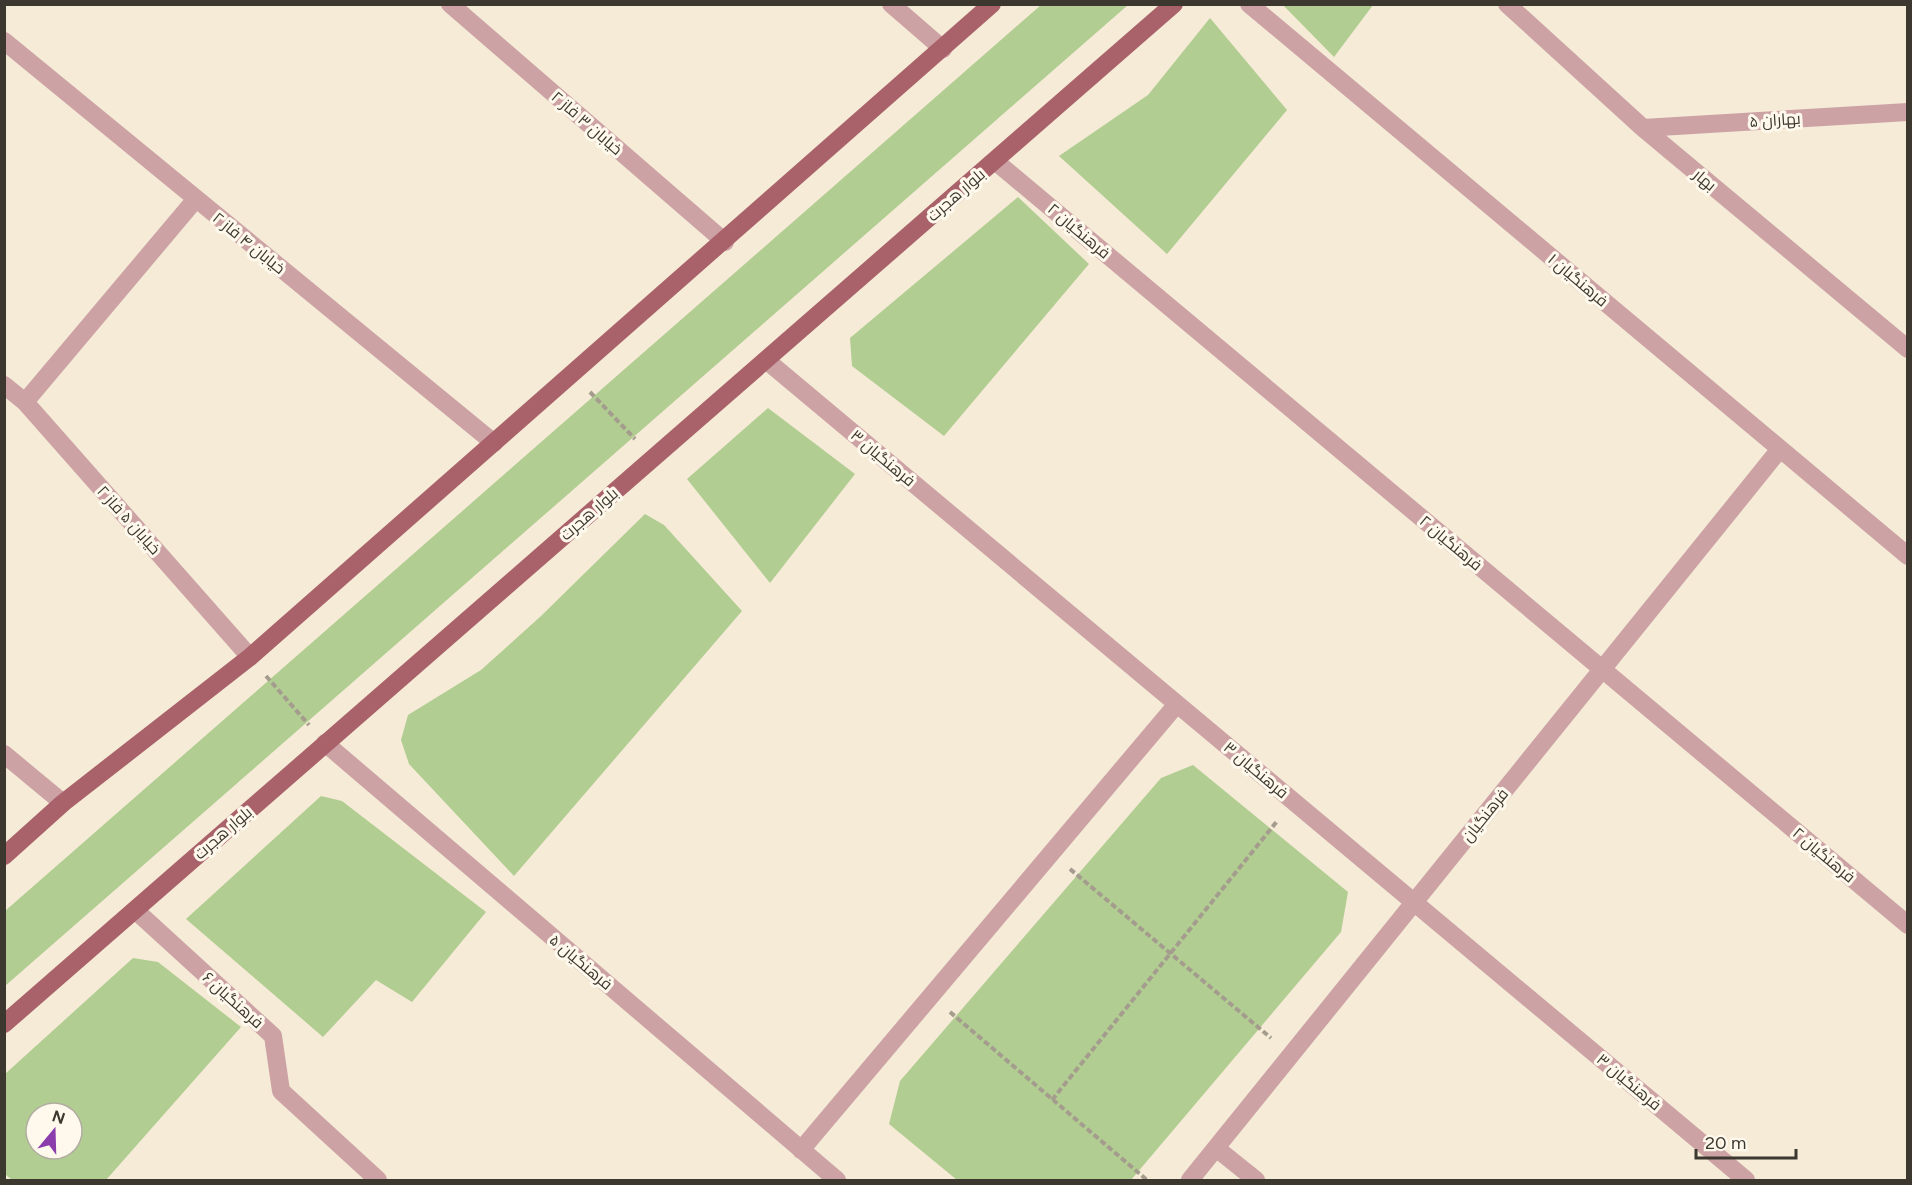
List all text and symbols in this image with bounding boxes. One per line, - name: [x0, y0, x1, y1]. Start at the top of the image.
- street label: خیابان ۳ فاز ۲: [547, 87, 626, 160]
- street label: بهاران ۵: [1749, 109, 1801, 132]
- street label: بهار: [1688, 164, 1720, 196]
- street label: بلوار هجرت: [923, 165, 989, 225]
- street label: فرهنگیان ۲: [1043, 199, 1114, 263]
- street label: خیابان ۴ فاز ۲: [208, 208, 289, 279]
- street label: فرهنگیان ۱: [1544, 249, 1612, 311]
- street label: فرهنگیان ۳: [846, 426, 919, 491]
- street label: خیابان ۵ فاز ۲: [93, 482, 165, 559]
- street label: بلوار هجرت: [556, 484, 622, 544]
- street label: فرهنگیان ۲: [1415, 511, 1486, 575]
- street label: فرهنگیان ۳: [1219, 738, 1292, 803]
- street label: فرهنگیان: [1458, 784, 1513, 846]
- street label: بلوار هجرت: [190, 803, 256, 863]
- street label: فرهنگیان ۲: [1788, 823, 1859, 887]
- street label: فرهنگیان ۵: [545, 930, 616, 994]
- street label: فرهنگیان ۶: [198, 968, 267, 1033]
- street label: فرهنگیان ۳: [1592, 1050, 1665, 1115]
- north arrow: [24, 1101, 84, 1161]
- text: N: [50, 1106, 68, 1128]
- scale bar: [1696, 1122, 1796, 1160]
- text: 20 m: [1705, 1132, 1746, 1154]

